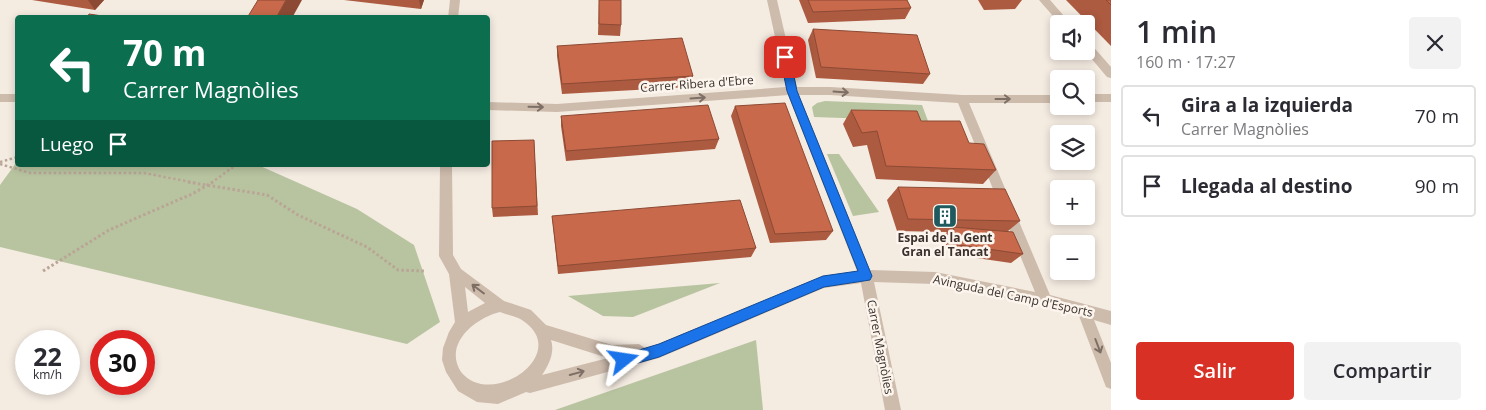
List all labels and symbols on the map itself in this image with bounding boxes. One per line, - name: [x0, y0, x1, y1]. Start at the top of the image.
- pin: [764, 36, 806, 78]
- street label: Carrer Ribera d'Ebre: [640, 71, 754, 96]
- one-way arrow: [833, 87, 849, 96]
- one-way arrow: [690, 93, 706, 102]
- one-way arrow: [995, 94, 1011, 104]
- one-way arrow: [528, 102, 544, 112]
- building icon: Espai de la Gent Gran el Tancat: [932, 203, 958, 229]
- place label: Espai de la Gent Gran el Tancat: [897, 229, 993, 260]
- street label: Avinguda del Camp d'Esports: [932, 270, 1095, 321]
- one-way arrow: [471, 284, 485, 294]
- street label: Carrer Magnòlies: [863, 298, 898, 396]
- speed limit sign: 30: [90, 330, 155, 395]
- position arrow: [597, 333, 649, 385]
- one-way arrow: [1093, 338, 1103, 353]
- one-way arrow: [569, 368, 585, 377]

